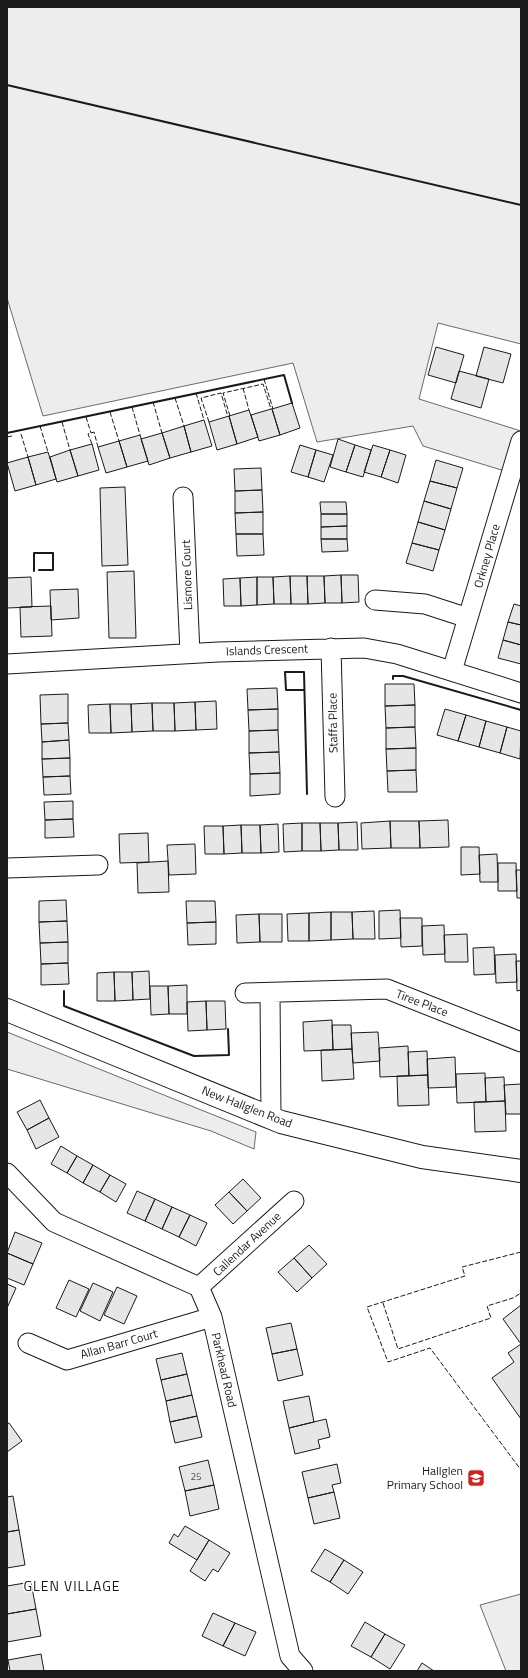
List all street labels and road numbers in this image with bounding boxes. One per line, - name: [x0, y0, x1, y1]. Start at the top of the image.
- street label: Orkney Place: [468, 522, 505, 590]
- street label: Lismore Court: [176, 539, 197, 611]
- street label: Islands Crescent: [226, 639, 309, 660]
- street label: Staffa Place: [322, 693, 343, 753]
- street label: Tiree Place: [393, 984, 451, 1021]
- street label: New Hallglen Road: [199, 1081, 295, 1133]
- street label: Callendar Avenue: [208, 1207, 285, 1280]
- street label: Allan Barr Court: [78, 1323, 161, 1364]
- street label: Parkhead Road: [207, 1331, 242, 1409]

